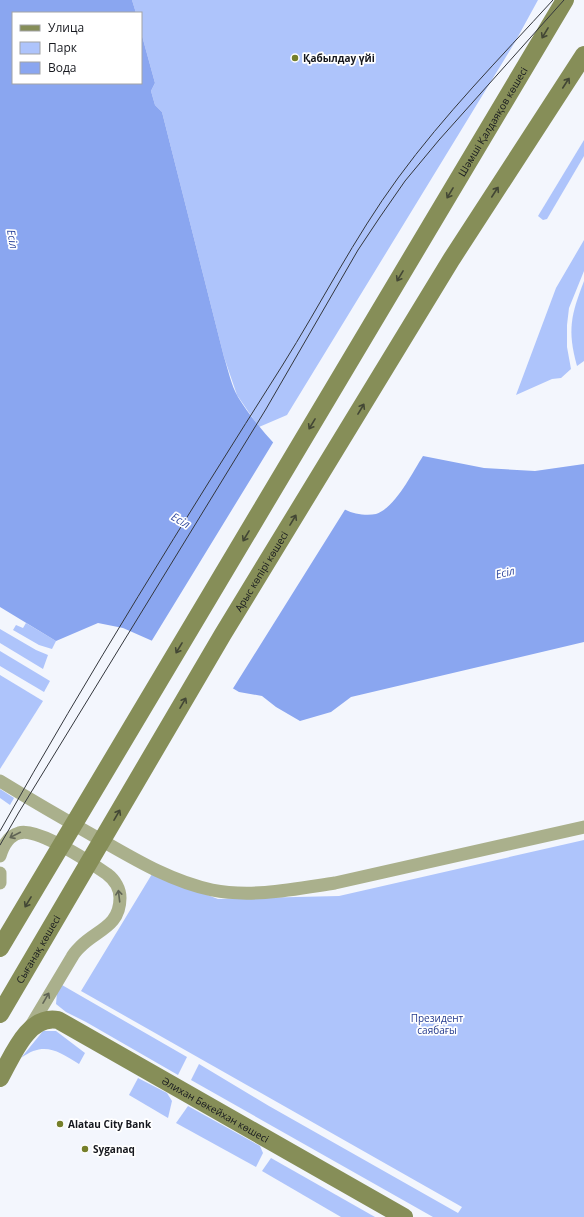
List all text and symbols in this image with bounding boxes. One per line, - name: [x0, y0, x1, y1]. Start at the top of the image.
- legend: [12, 12, 142, 84]
- text: Улица: [48, 19, 84, 36]
- one-way arrow: [541, 27, 549, 39]
- text: Парк: [48, 39, 78, 56]
- place label: Қабылдау үйі: [303, 51, 375, 65]
- marker: Қабылдау үйі: [290, 53, 300, 63]
- text: Вода: [48, 59, 77, 76]
- street label: Шәмші Қалдаяқов көшесі: [454, 64, 531, 179]
- one-way arrow: [562, 78, 570, 89]
- one-way arrow: [445, 187, 453, 199]
- one-way arrow: [491, 187, 499, 198]
- water label: Есіл: [4, 228, 22, 250]
- one-way arrow: [396, 270, 404, 281]
- one-way arrow: [357, 403, 365, 415]
- one-way arrow: [308, 418, 316, 430]
- water label: Есіл: [169, 509, 193, 531]
- one-way arrow: [289, 515, 297, 526]
- street label: Арыс көпірі көшесі: [231, 529, 291, 614]
- one-way arrow: [241, 530, 249, 542]
- water label: Есіл: [494, 563, 516, 581]
- one-way arrow: [175, 642, 183, 654]
- one-way arrow: [179, 697, 187, 709]
- one-way arrow: [113, 810, 121, 821]
- one-way arrow: [9, 832, 21, 840]
- one-way arrow: [115, 890, 123, 903]
- one-way arrow: [23, 896, 31, 908]
- street label: Сығанақ көшесі: [12, 913, 63, 986]
- one-way arrow: [43, 992, 51, 1004]
- park label: Президент саябағы: [411, 1011, 464, 1037]
- street label: Әлихан Бөкейхан көшесі: [159, 1074, 272, 1146]
- place label: Alatau City Bank: [68, 1117, 152, 1131]
- marker: Alatau City Bank: [55, 1119, 65, 1129]
- place label: Syganaq: [93, 1142, 135, 1156]
- marker: Syganaq: [80, 1144, 90, 1154]

